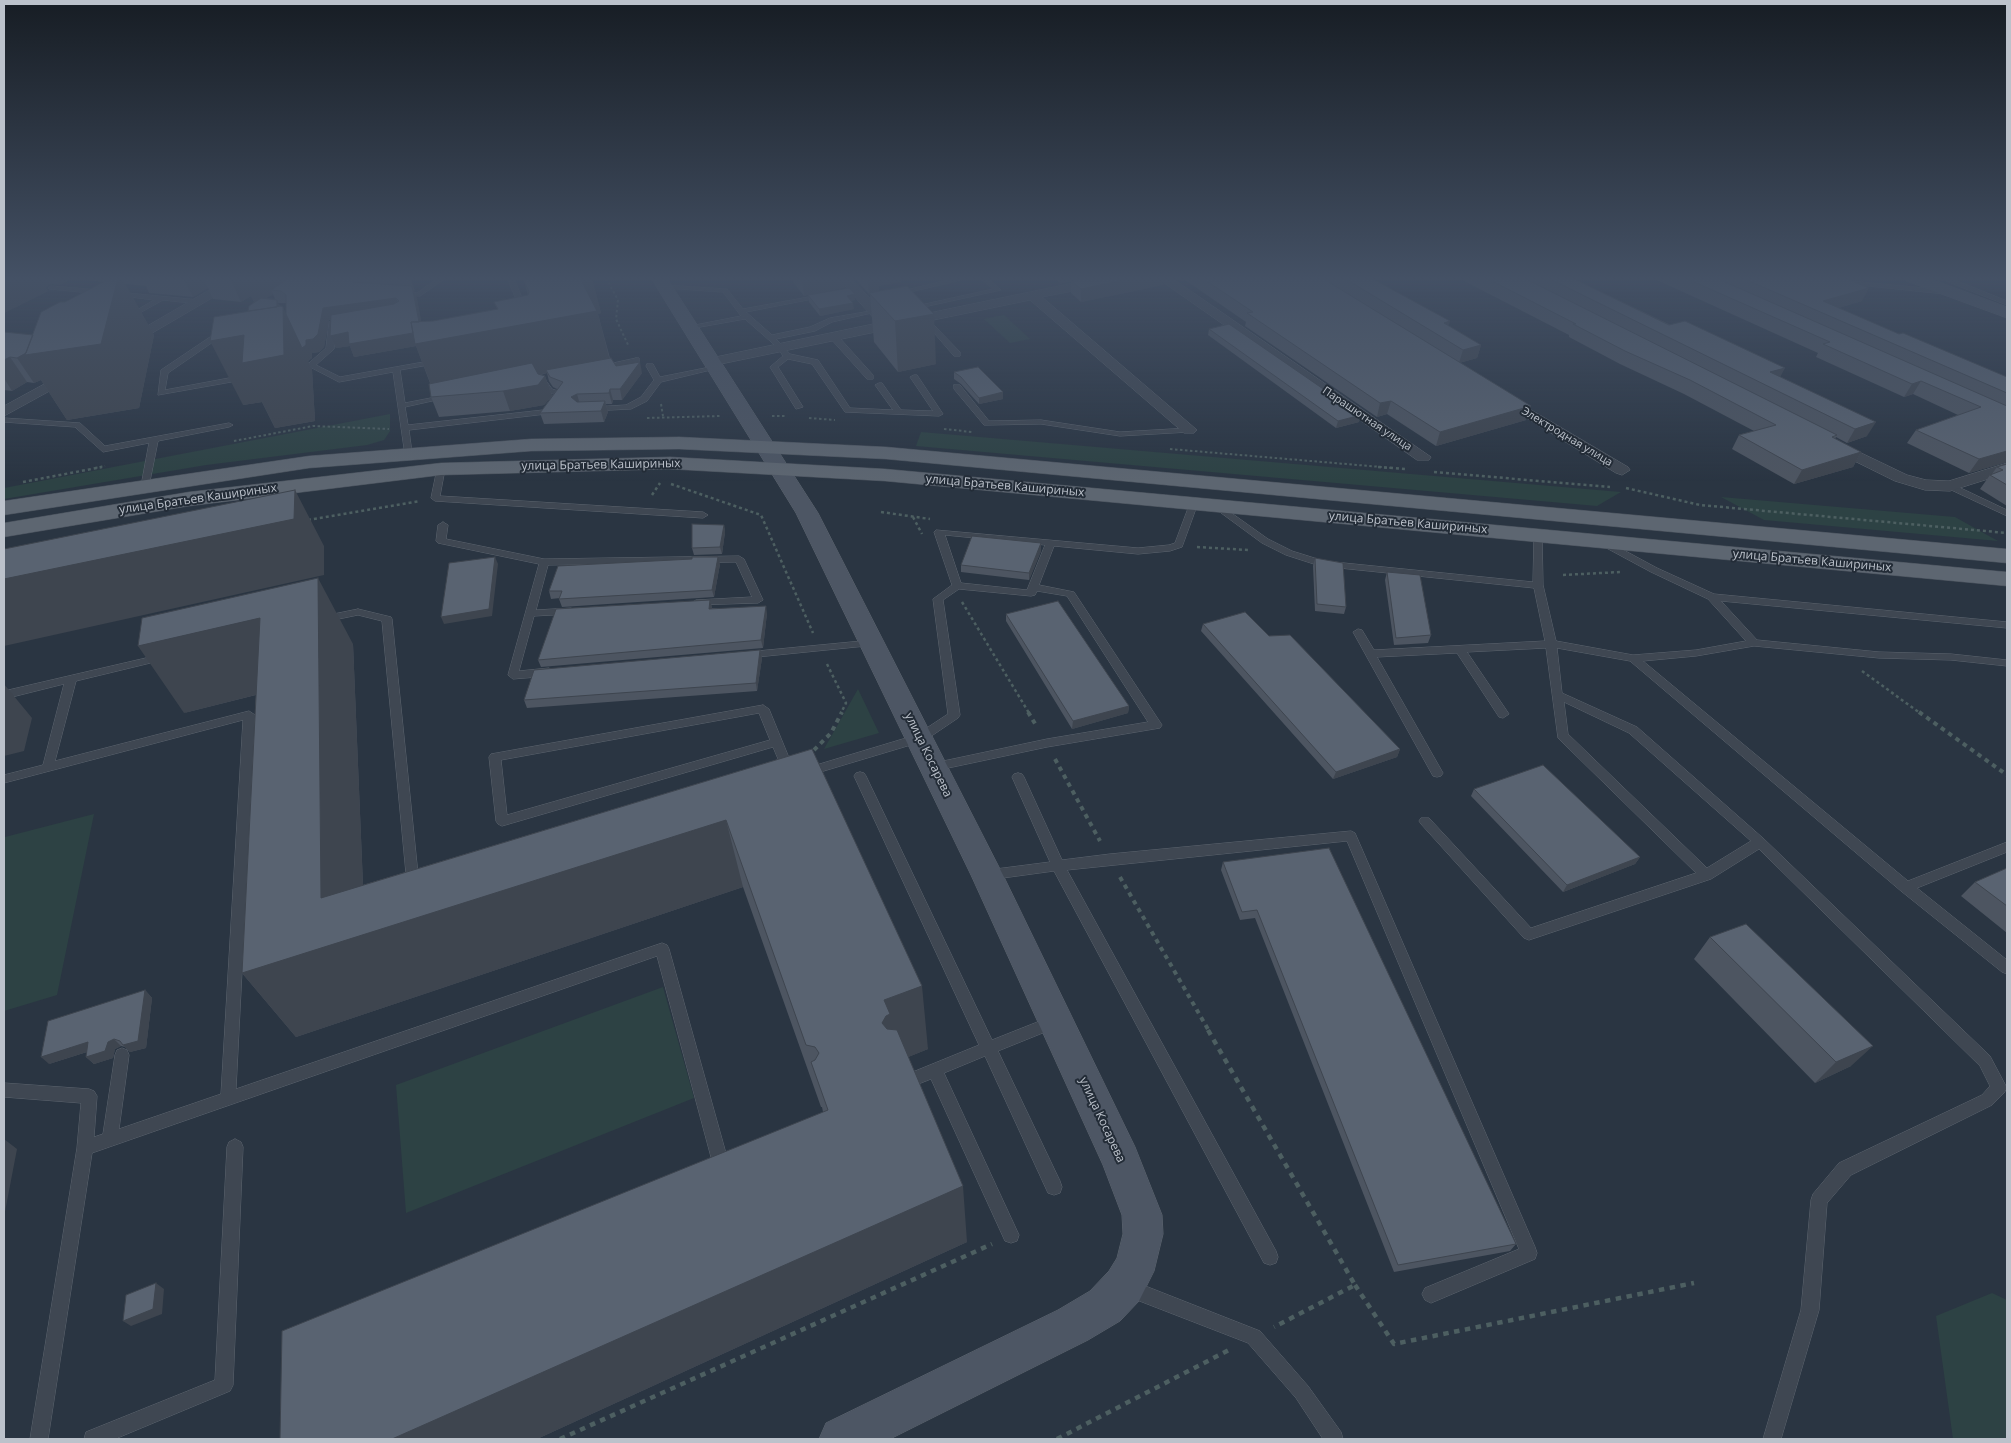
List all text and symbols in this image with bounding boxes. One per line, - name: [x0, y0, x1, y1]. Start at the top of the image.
- street label: Парашютная улица: [1320, 384, 1414, 454]
- street label: Электродная улица: [1519, 405, 1615, 469]
- street label: улица Братьев Кашириных: [521, 456, 681, 474]
- street label: улица Братьев Кашириных: [925, 472, 1085, 500]
- street label: улица Братьев Кашириных: [118, 481, 278, 517]
- street label: улица Братьев Кашириных: [1328, 509, 1488, 537]
- street label: улица Братьев Кашириных: [1732, 547, 1892, 575]
- street label: улица Косарева: [901, 710, 955, 800]
- street label: улица Косарева: [1076, 1075, 1128, 1165]

